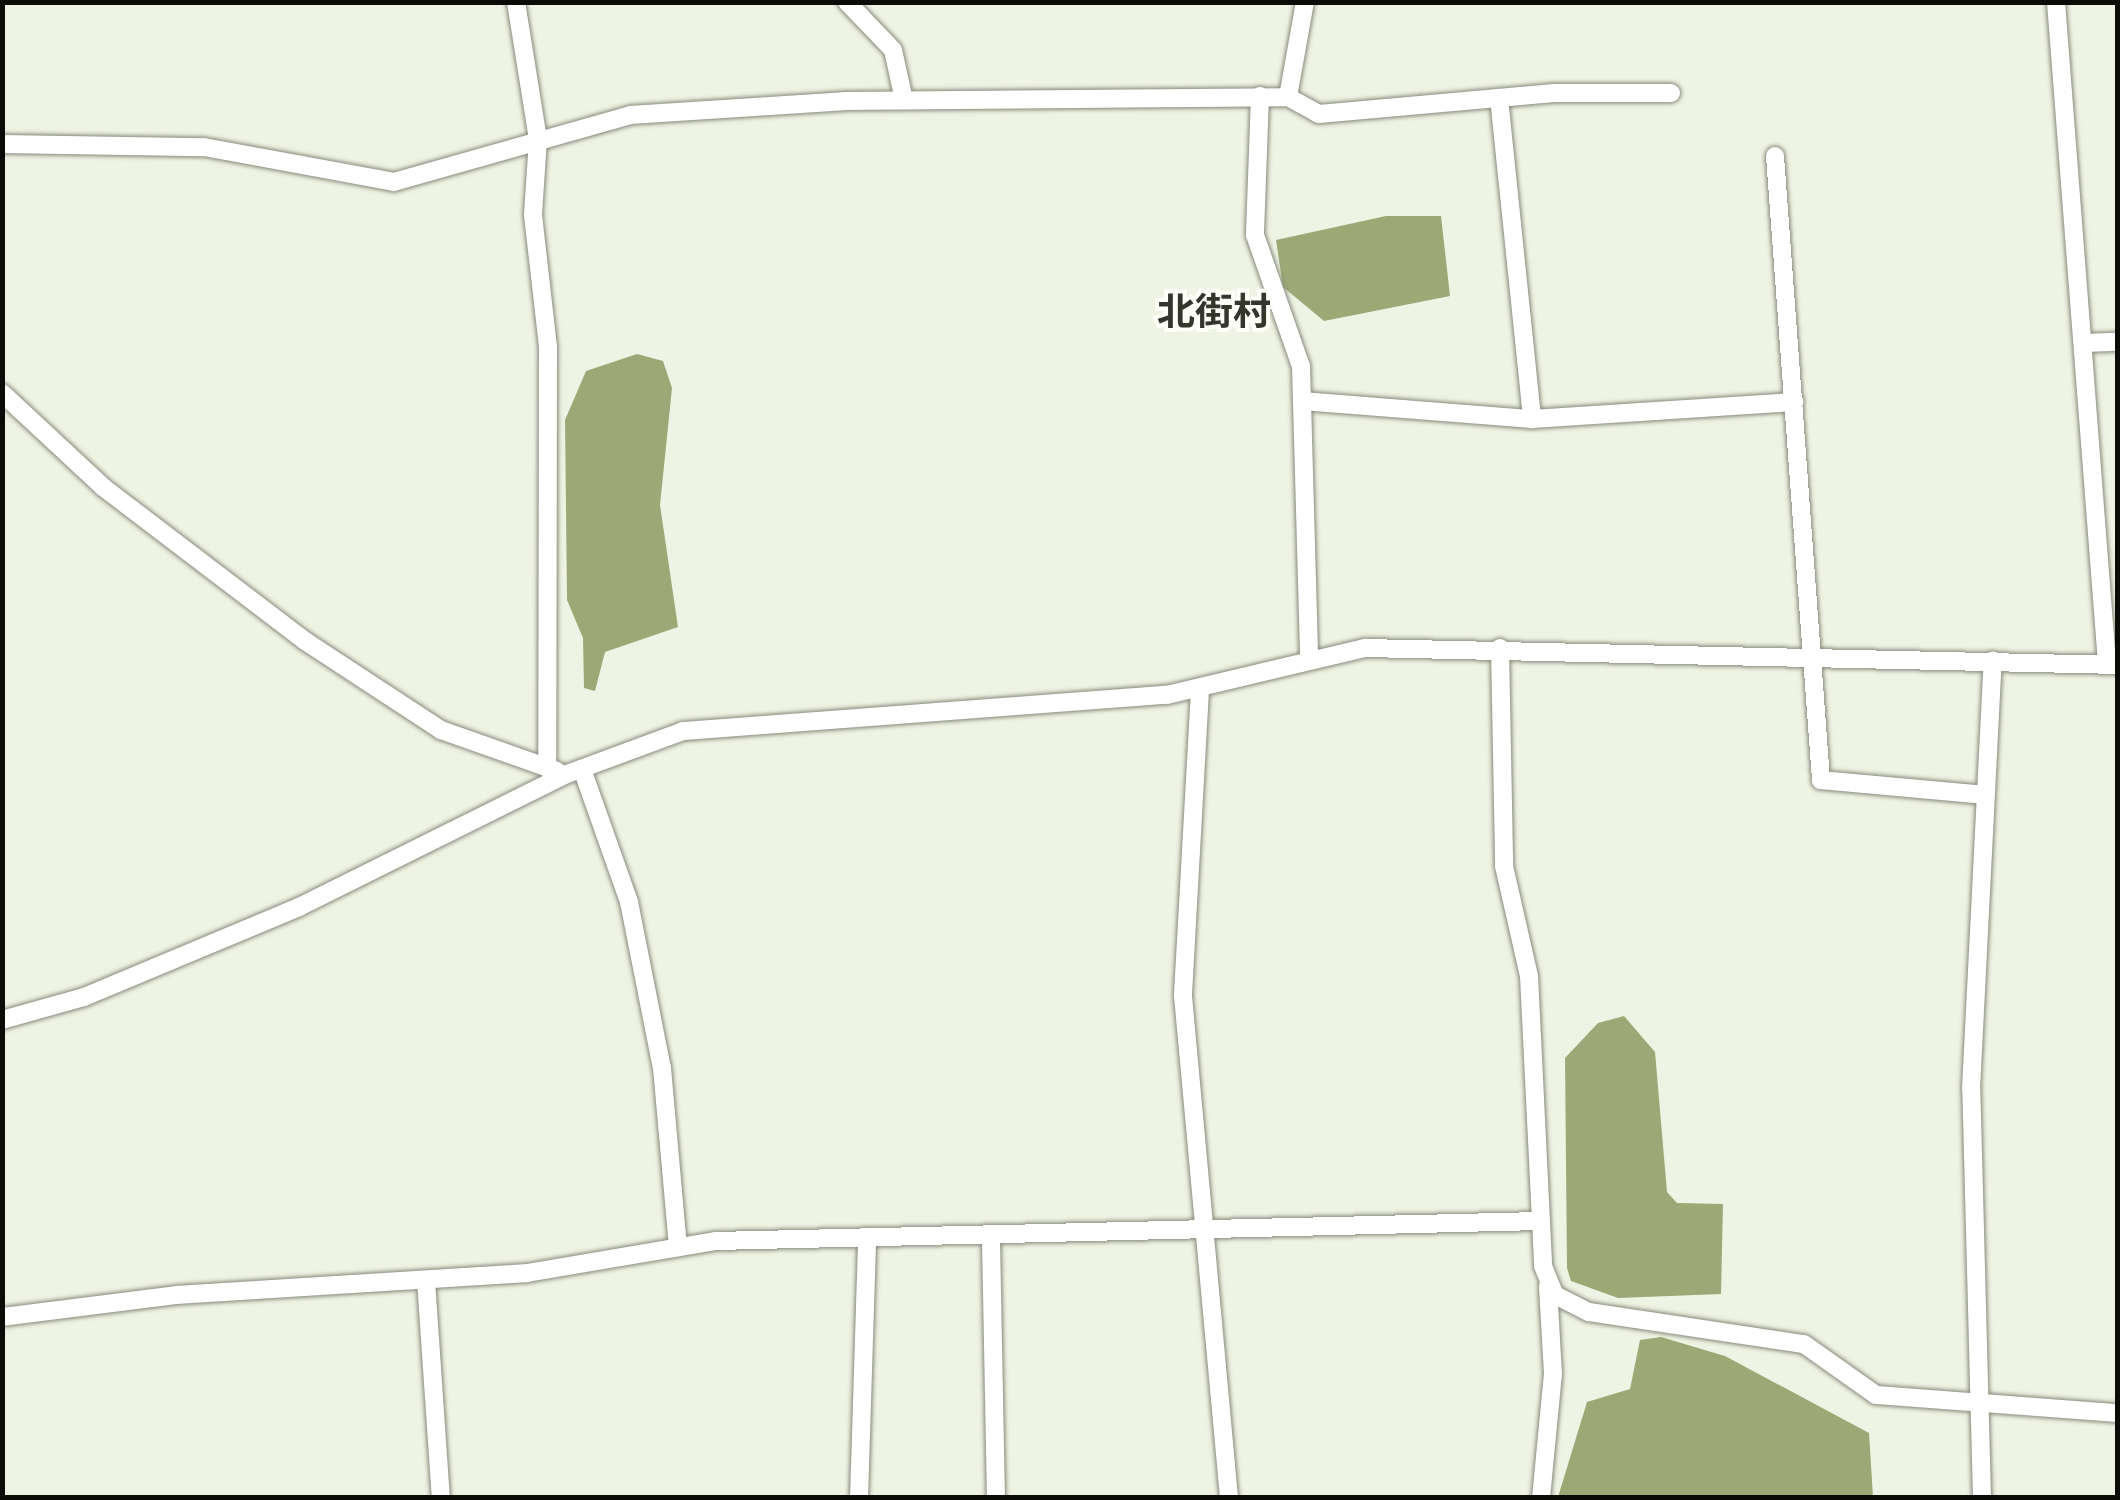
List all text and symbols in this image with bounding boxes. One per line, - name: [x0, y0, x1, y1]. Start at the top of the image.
- district label: 北街村: [1157, 288, 1271, 334]

